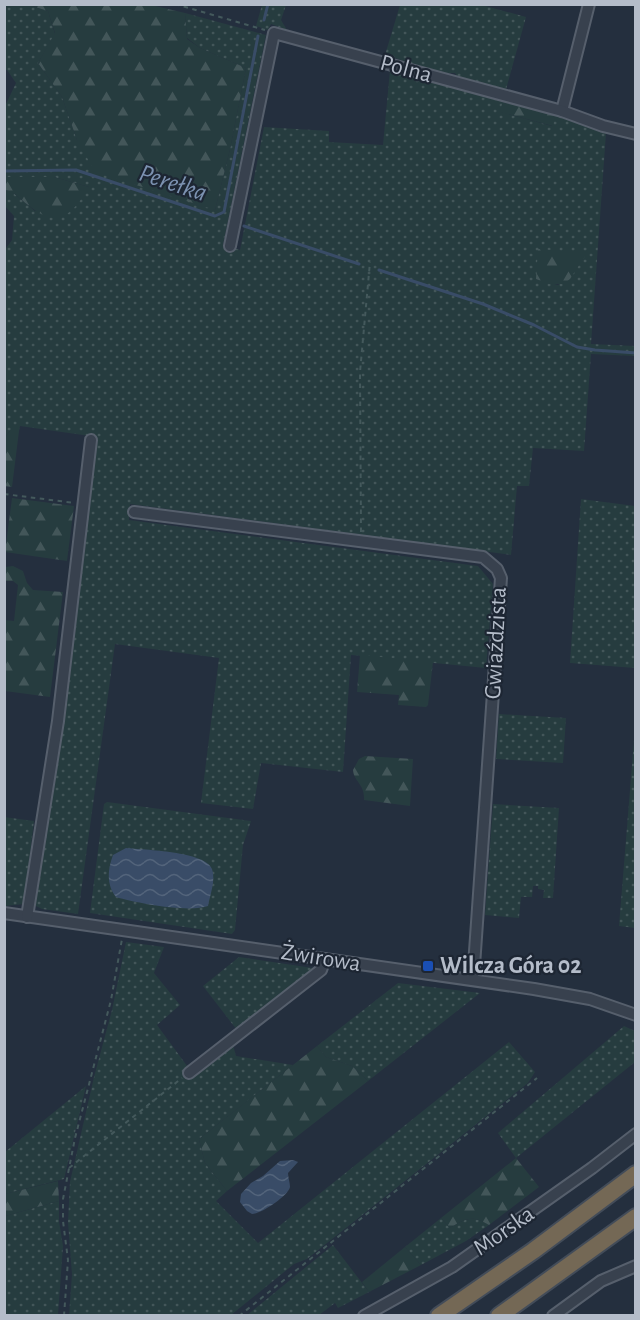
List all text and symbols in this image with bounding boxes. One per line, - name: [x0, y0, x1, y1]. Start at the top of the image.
- street label: Polna: [377, 51, 435, 87]
- water label: Perełka: [136, 160, 210, 206]
- street label: Gwiaździsta: [481, 586, 511, 700]
- street label: Żwirowa: [280, 939, 363, 976]
- place label: Wilcza Góra 02: [440, 954, 582, 978]
- marker: Wilcza Góra 02: [421, 959, 435, 973]
- street label: Morska: [469, 1202, 539, 1260]

